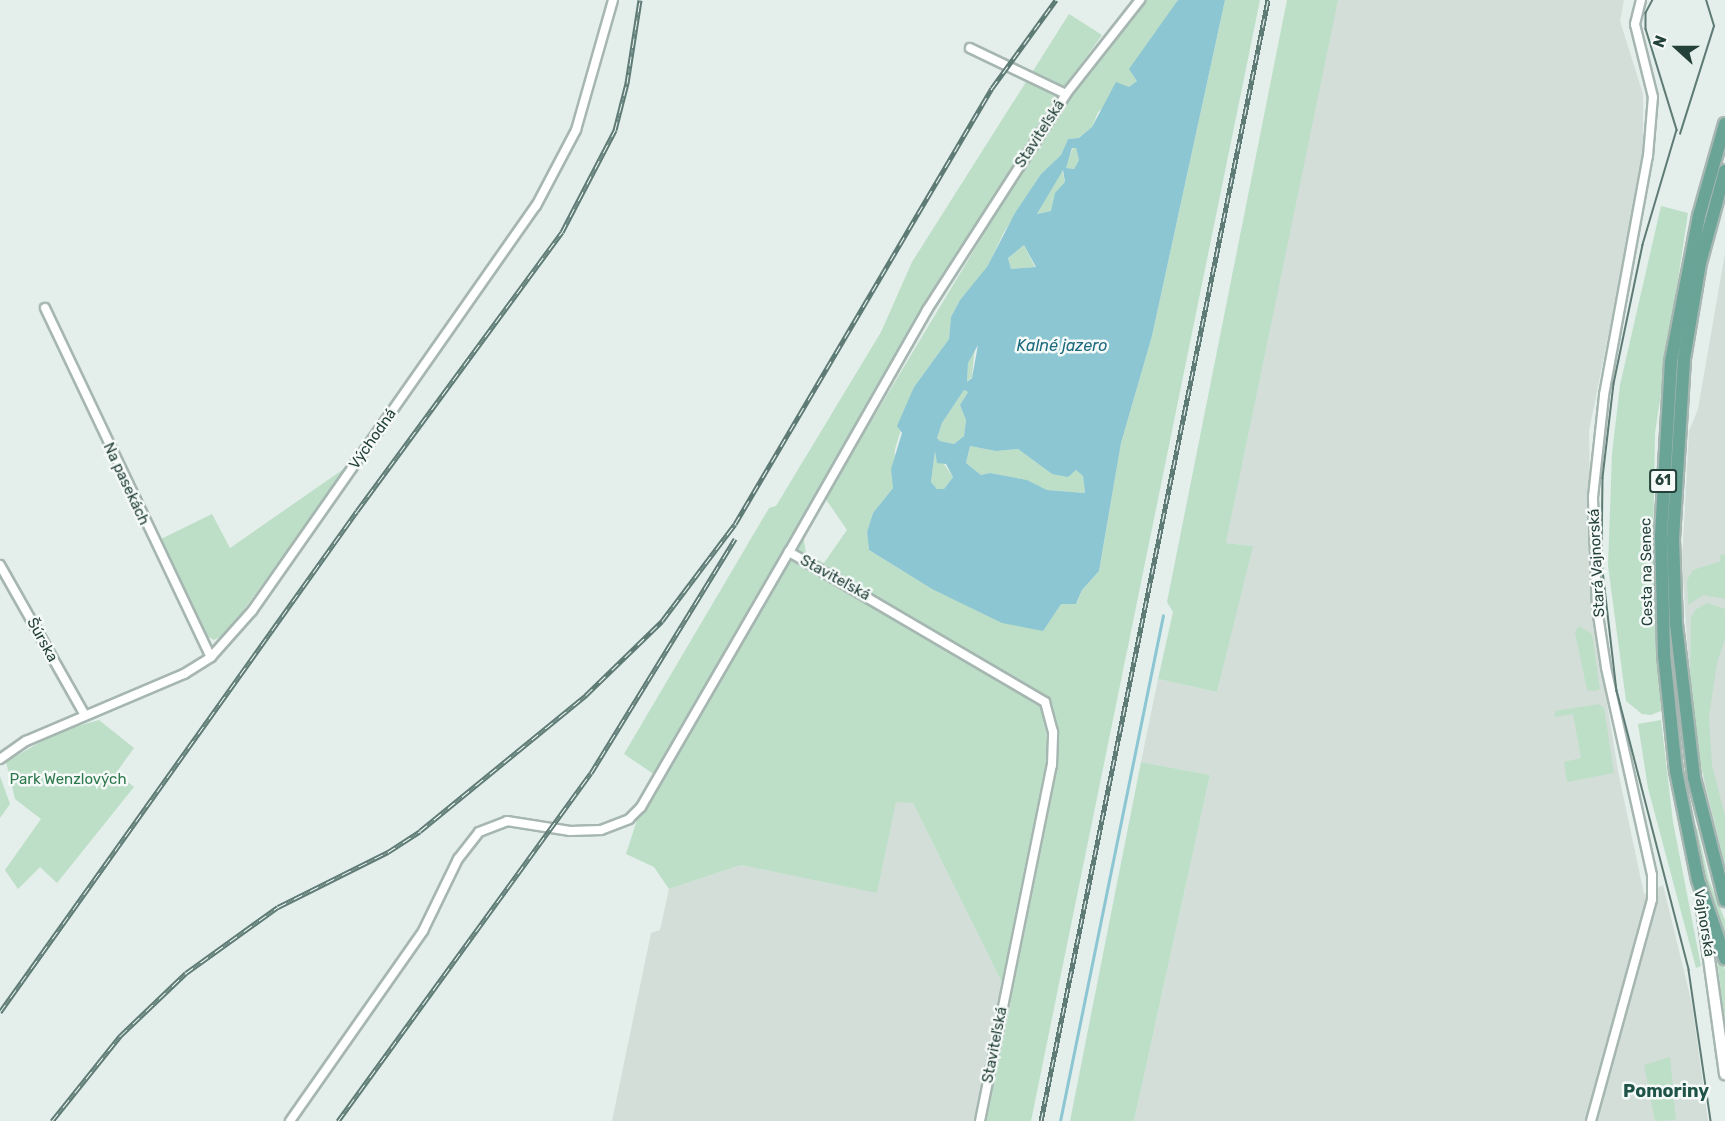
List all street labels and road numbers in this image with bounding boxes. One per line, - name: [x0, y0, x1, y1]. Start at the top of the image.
- street label: Staviteľská: [1011, 97, 1069, 171]
- street label: Východná: [346, 405, 400, 473]
- street label: Na pasekách: [99, 440, 153, 528]
- road number: 61: [1648, 470, 1678, 492]
- street label: Stará Vajnorská: [1585, 508, 1609, 618]
- street label: Cesta na Senec: [1637, 518, 1657, 626]
- street label: Staviteľská: [797, 551, 873, 605]
- street label: Šúrska: [23, 615, 61, 665]
- street label: Vajnorská: [1690, 888, 1718, 958]
- street label: Staviteľská: [979, 1005, 1011, 1085]

